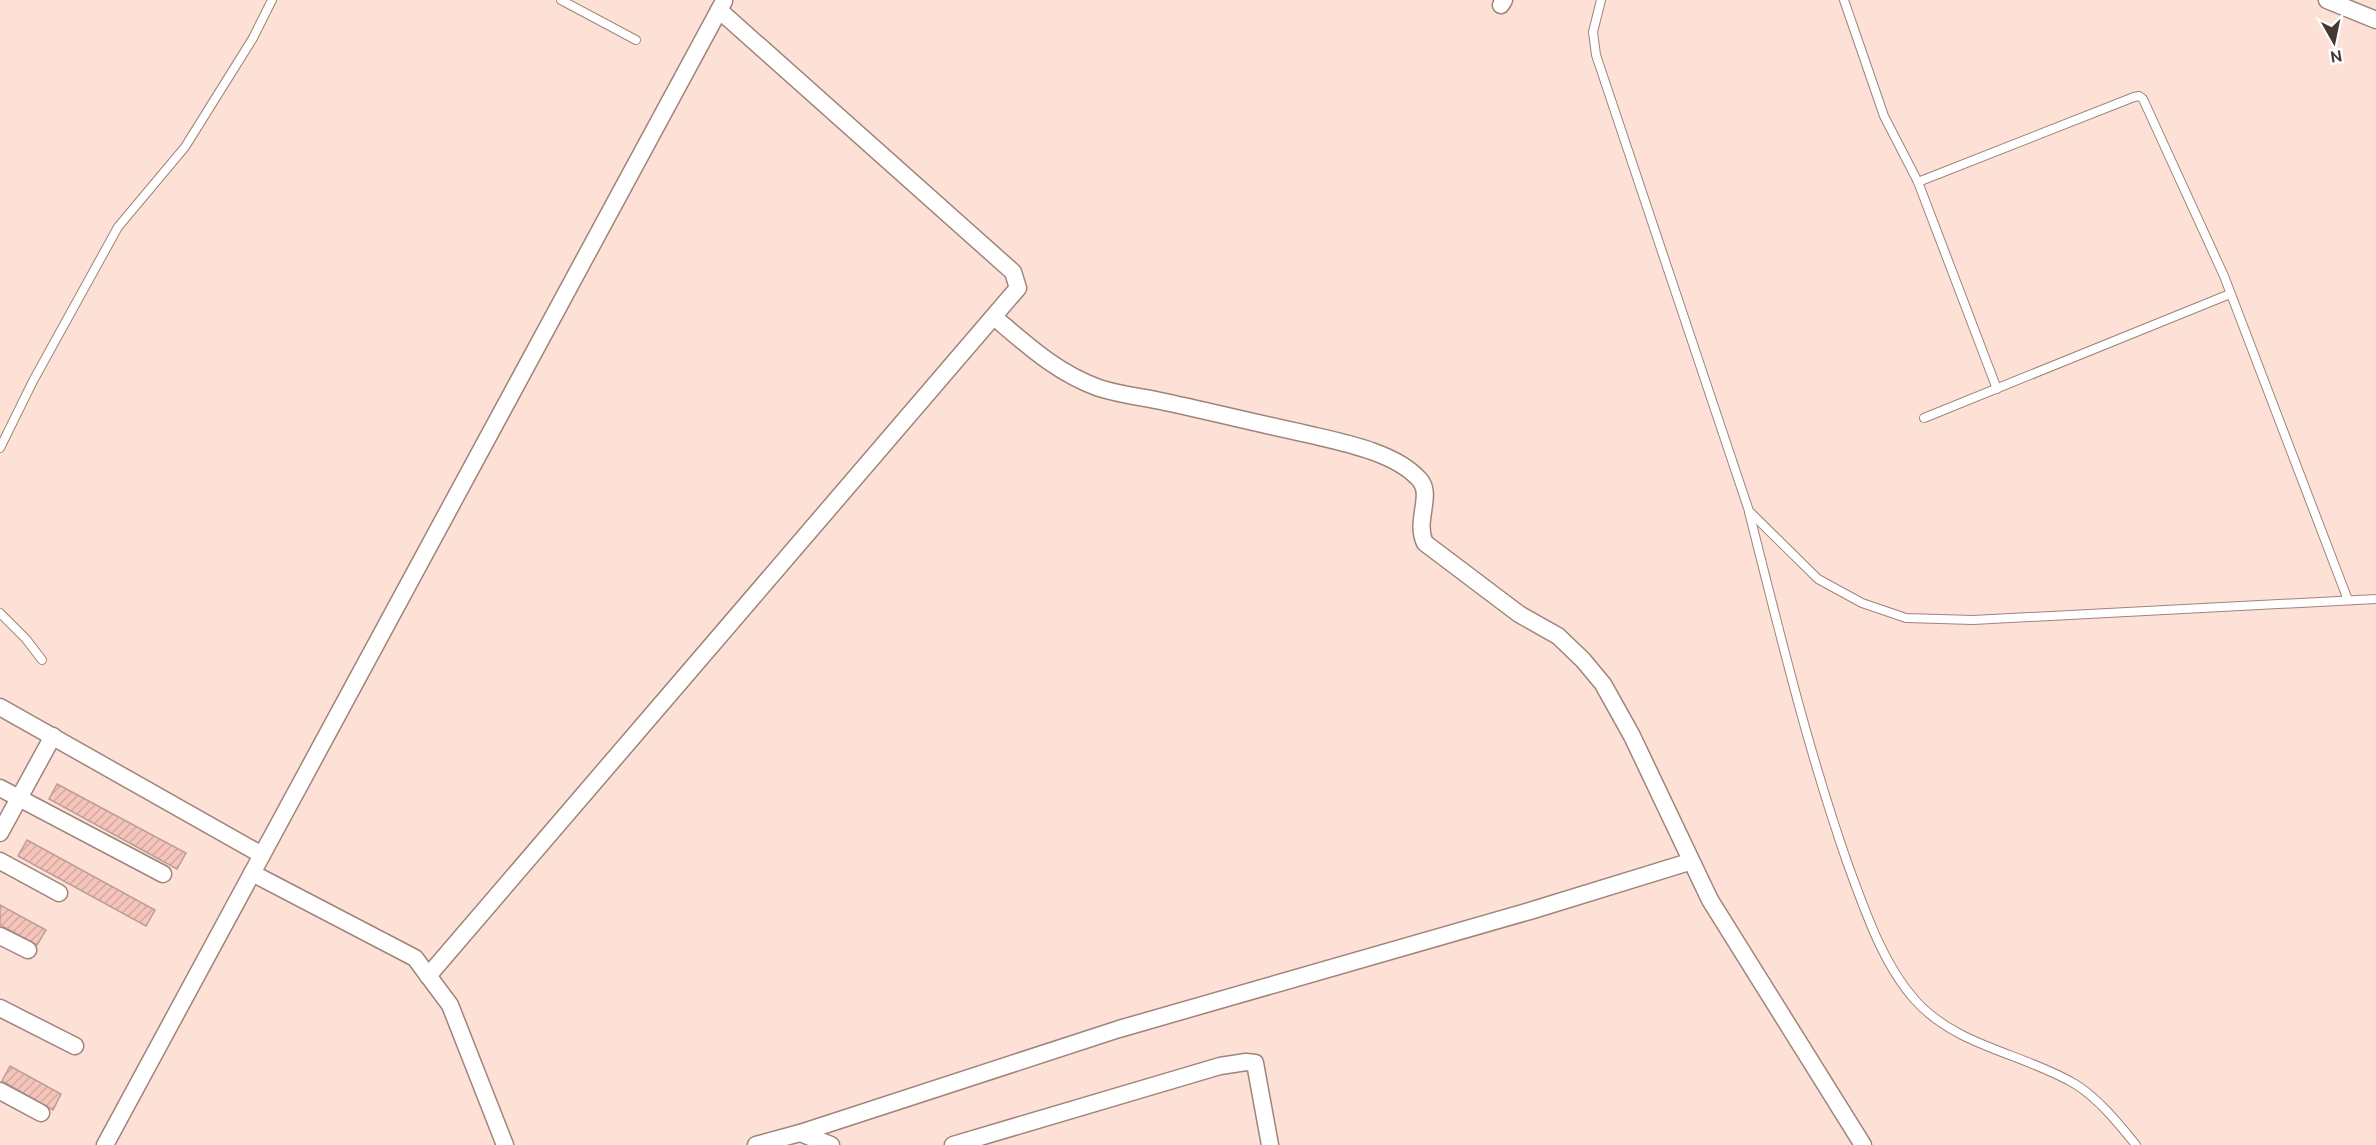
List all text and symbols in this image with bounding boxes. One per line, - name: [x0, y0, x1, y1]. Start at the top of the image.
- north arrow: [2304, 12, 2364, 72]
- text: N: [2329, 47, 2344, 67]

